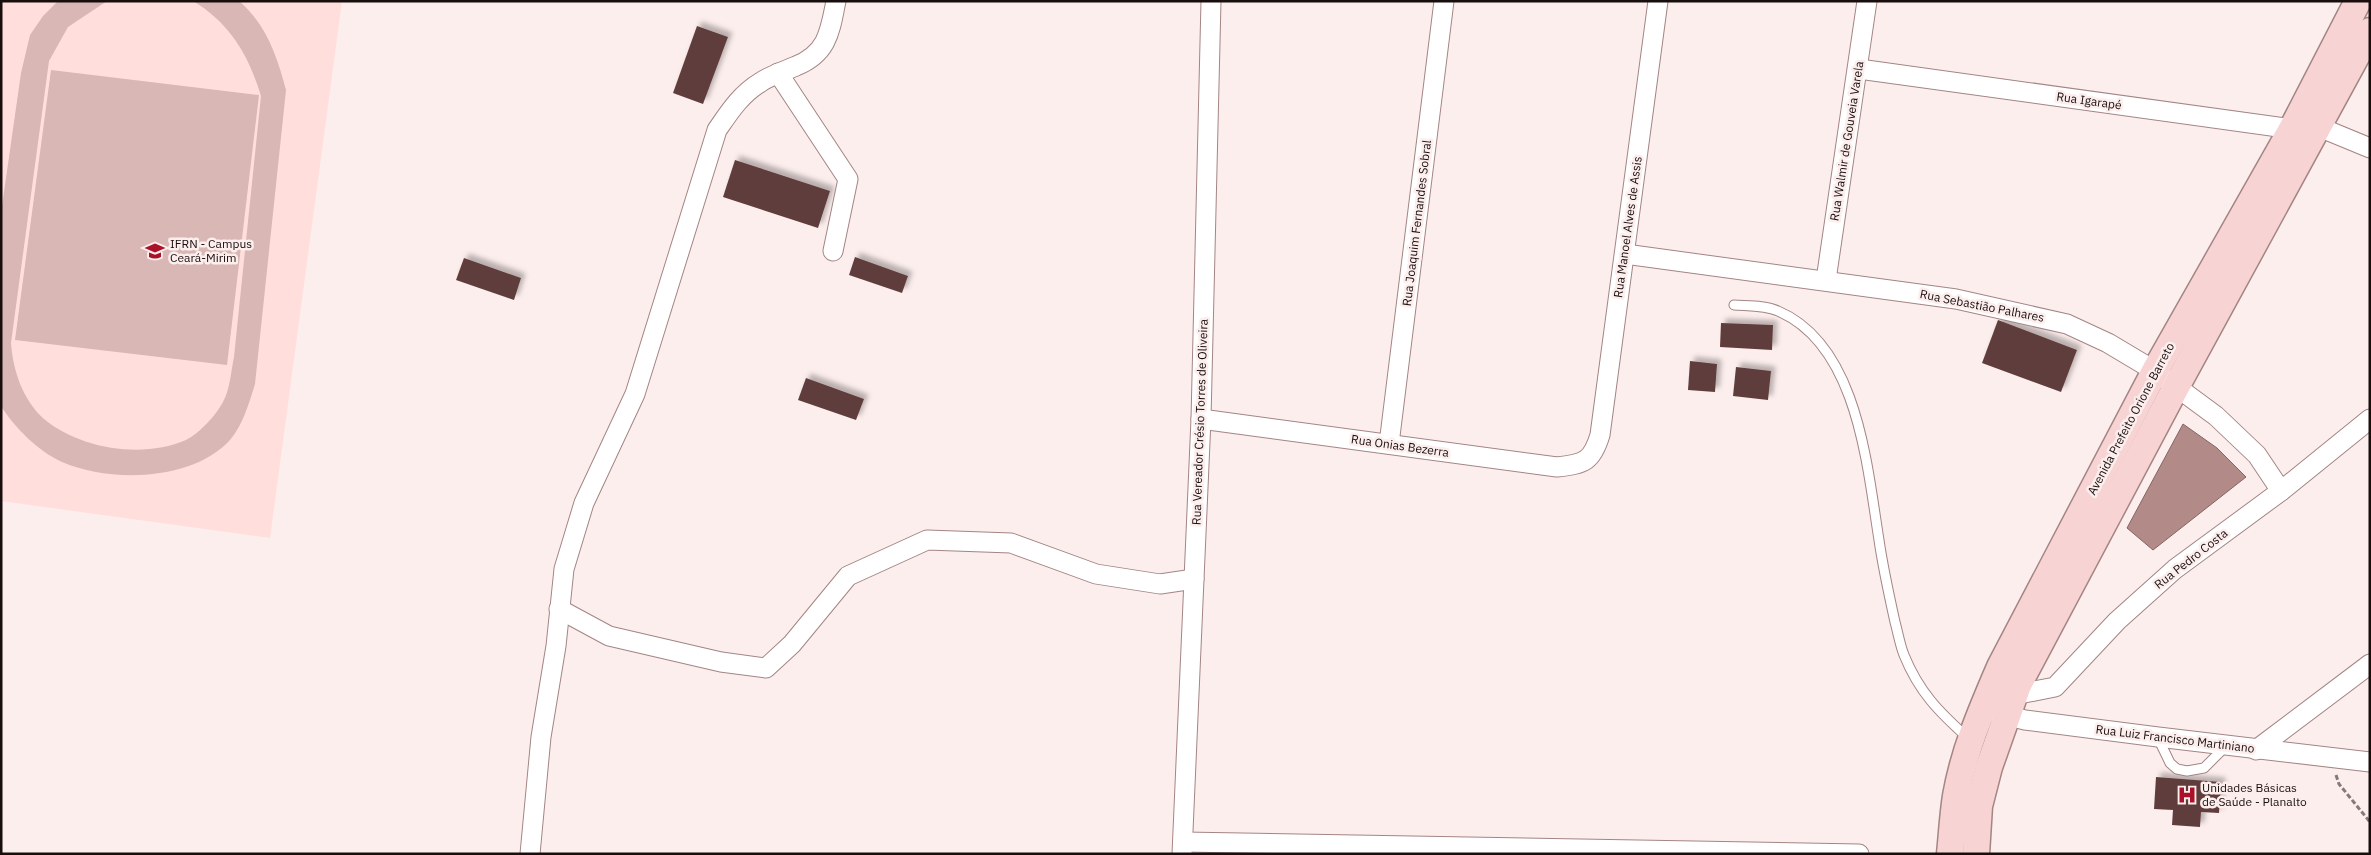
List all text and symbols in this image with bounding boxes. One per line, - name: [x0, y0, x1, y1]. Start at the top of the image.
- street label: Rua Walmir de Gouveia Varela: [1826, 59, 1867, 222]
- street label: Rua Igarapé: [2056, 89, 2123, 113]
- street label: Rua Joaquim Fernandes Sobral: [1399, 139, 1434, 307]
- street label: Rua Manoel Alves de Assis: [1610, 155, 1645, 299]
- place label: IFRN - Campus Ceará-Mirim: [170, 236, 252, 265]
- school or university icon: IFRN - Campus Ceará-Mirim: [144, 240, 166, 262]
- street label: Rua Sebastião Palhares: [1919, 286, 2046, 325]
- street label: Rua Vereador Crésio Torres de Oliveira: [1188, 318, 1211, 525]
- street label: Avenida Prefeito Orione Barreto: [2084, 340, 2177, 498]
- street label: Rua Onias Bezerra: [1350, 431, 1451, 460]
- street label: Rua Pedro Costa: [2151, 525, 2231, 592]
- street label: Rua Luiz Francisco Martiniano: [2095, 721, 2256, 756]
- place label: Unidades Básicas de Saúde - Planalto: [2202, 780, 2307, 809]
- hospital icon: Unidades Básicas de Saúde - Planalto: [2176, 784, 2198, 806]

